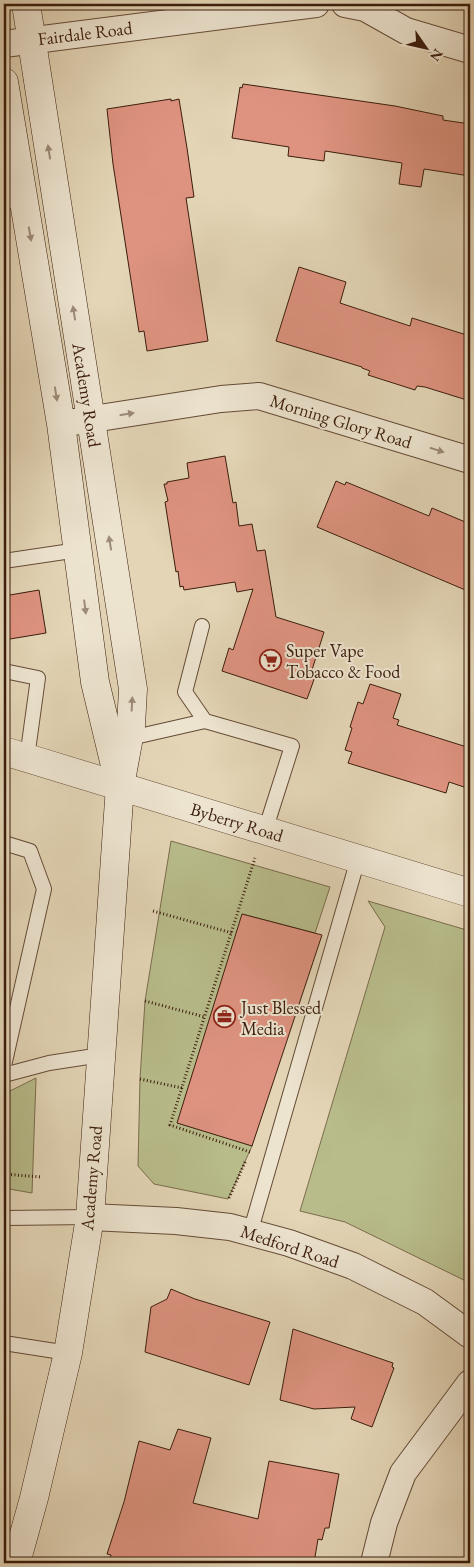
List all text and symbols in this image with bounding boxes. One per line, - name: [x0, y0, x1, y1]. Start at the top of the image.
- street label: Fairdale Road: [36, 16, 135, 50]
- north arrow: [402, 22, 452, 72]
- text: N: [426, 46, 447, 66]
- one-way arrow: [45, 144, 53, 160]
- one-way arrow: [26, 226, 34, 242]
- one-way arrow: [70, 305, 78, 321]
- street label: Academy Road: [67, 340, 107, 450]
- one-way arrow: [53, 387, 61, 403]
- street label: Morning Glory Road: [267, 388, 416, 454]
- one-way arrow: [119, 409, 135, 417]
- one-way arrow: [430, 447, 445, 455]
- one-way arrow: [106, 534, 114, 550]
- one-way arrow: [81, 600, 89, 616]
- place label: Super Vape Tobacco & Food: [286, 639, 401, 683]
- supermarket icon: Super Vape Tobacco & Food: [258, 648, 282, 672]
- one-way arrow: [129, 695, 137, 711]
- street label: Byberry Road: [188, 797, 287, 847]
- place label: Just Blessed Media: [239, 996, 322, 1040]
- office icon: Just Blessed Media: [213, 1005, 237, 1029]
- street label: Academy Road: [75, 1124, 107, 1232]
- street label: Medford Road: [238, 1219, 343, 1273]

